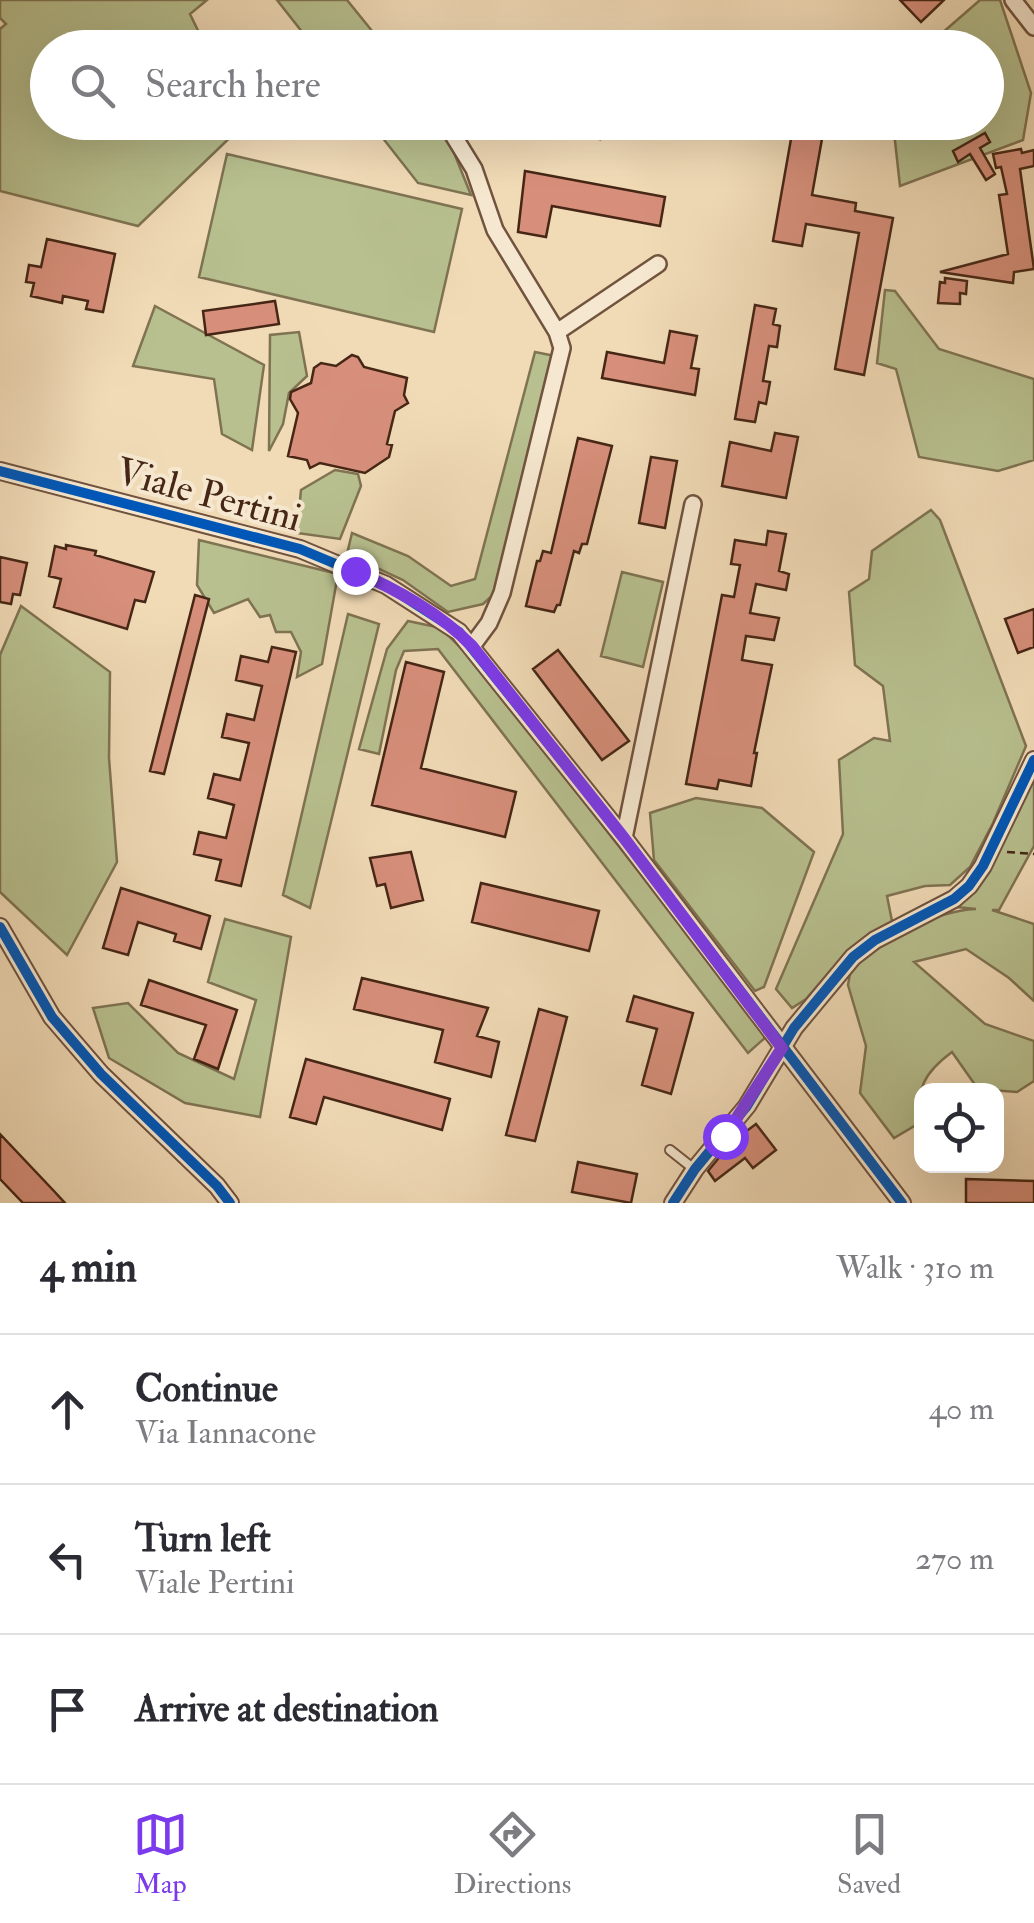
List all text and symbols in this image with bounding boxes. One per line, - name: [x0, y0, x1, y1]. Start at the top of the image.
- search box: [30, 30, 1004, 140]
- icon: search: [65, 58, 120, 113]
- text: Search here: [145, 61, 321, 109]
- street label: Viale Pertini: [111, 447, 306, 543]
- route end: [333, 549, 379, 595]
- map controls: [914, 1083, 1004, 1173]
- button: locate: [914, 1083, 1004, 1173]
- route start: [703, 1114, 749, 1160]
- text: 4 min: [40, 1242, 137, 1294]
- text: Walk · 310 m: [836, 1248, 994, 1288]
- text: Continue: [135, 1365, 278, 1413]
- icon: ahead: [40, 1382, 95, 1437]
- text: 40 m: [929, 1389, 994, 1429]
- text: Via Iannacone: [135, 1413, 316, 1453]
- text: Turn left: [135, 1515, 271, 1563]
- icon: left: [40, 1532, 95, 1587]
- text: 270 m: [915, 1539, 994, 1579]
- text: Viale Pertini: [135, 1563, 294, 1603]
- icon: arrive: [40, 1682, 95, 1737]
- text: Arrive at destination: [135, 1685, 439, 1733]
- tab: Map: [133, 1807, 188, 1902]
- tab: Directions: [454, 1807, 571, 1902]
- tab: Saved: [837, 1807, 901, 1902]

